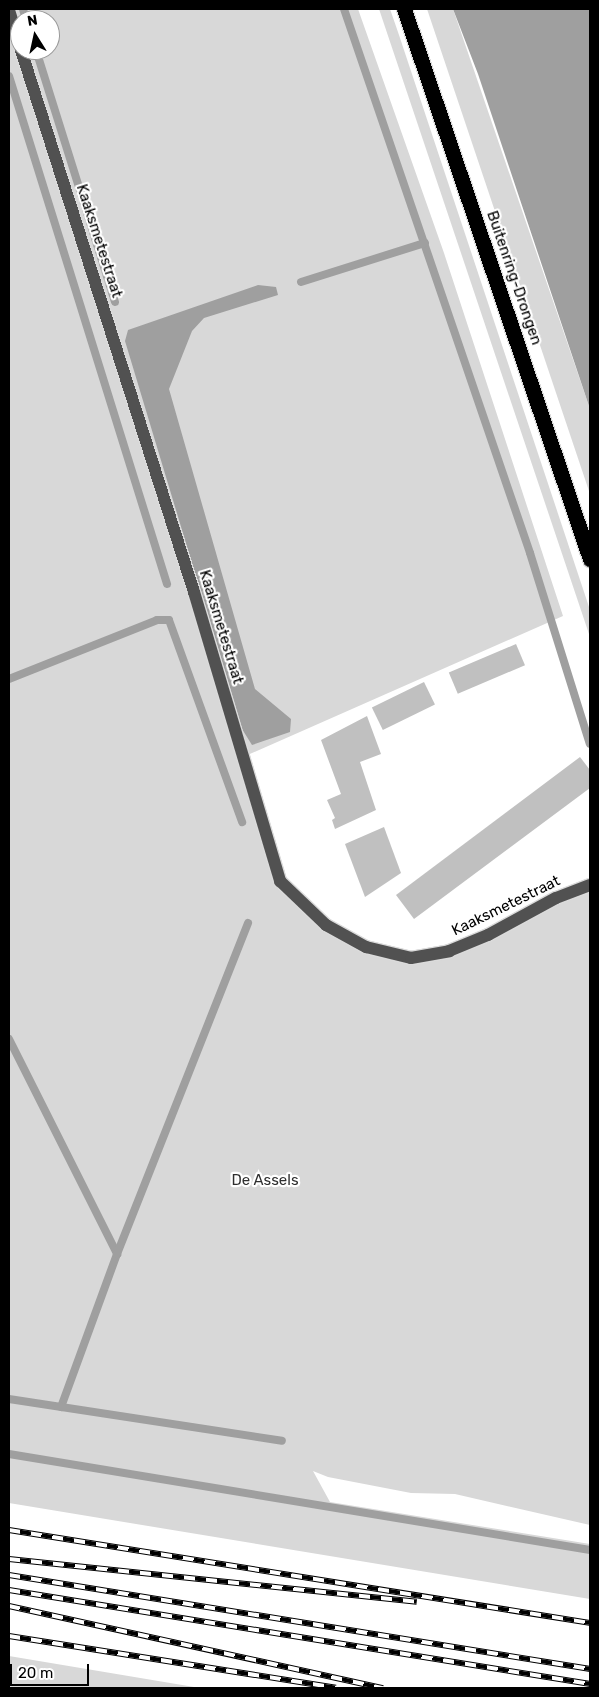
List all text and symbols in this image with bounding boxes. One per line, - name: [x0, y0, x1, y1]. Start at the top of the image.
- north arrow: [10, 10, 60, 60]
- text: N: [26, 11, 39, 30]
- street label: Kaaksmetestraat: [72, 182, 126, 300]
- street label: Buitenring-Drongen: [483, 209, 545, 347]
- street label: Kaaksmetestraat: [195, 568, 247, 686]
- street label: Kaaksmetestraat: [449, 872, 563, 940]
- park label: De Assels: [231, 1172, 299, 1190]
- scale bar: [12, 1654, 91, 1686]
- text: 20 m: [18, 1664, 53, 1682]

